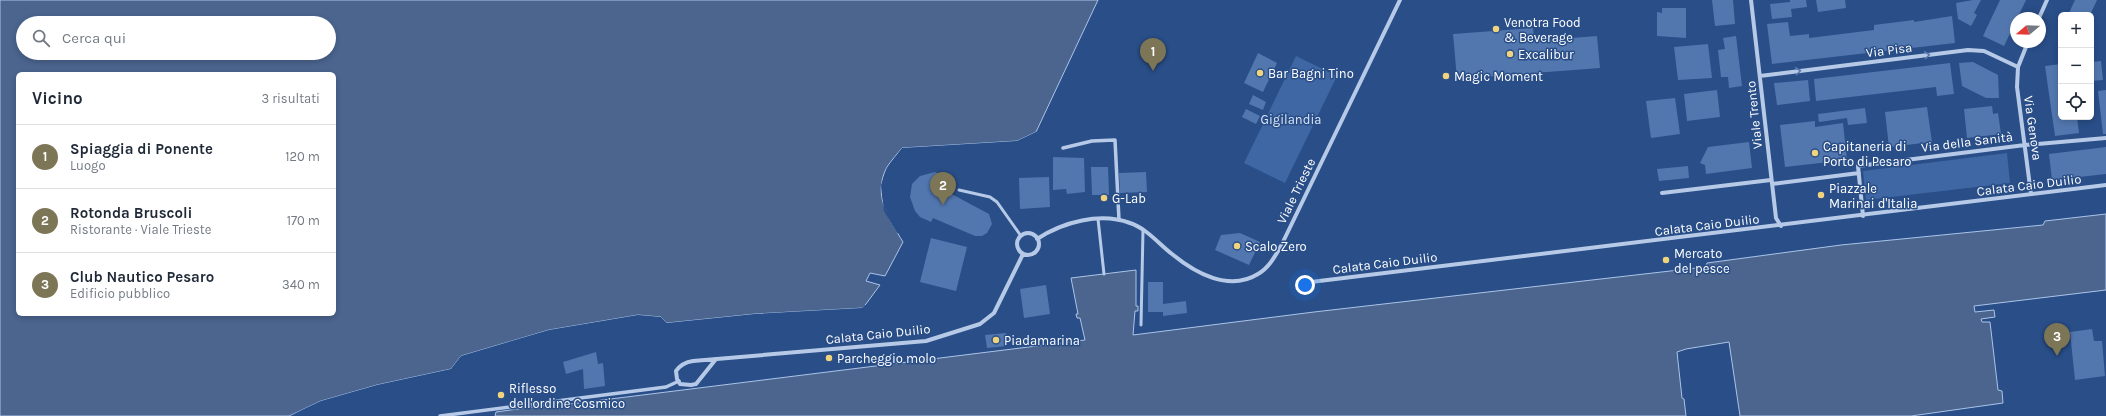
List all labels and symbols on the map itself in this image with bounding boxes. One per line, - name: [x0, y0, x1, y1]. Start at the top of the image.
- north arrow: [2010, 12, 2046, 48]
- place label: Venotra Food & Beverage: [1504, 15, 1581, 45]
- marker: Venotra Food & Beverage: [1491, 24, 1501, 34]
- pin: 1: [1140, 38, 1166, 71]
- street label: Via Pisa: [1865, 40, 1913, 60]
- place label: Excalibur: [1518, 47, 1574, 62]
- marker: Excalibur: [1505, 49, 1515, 59]
- one-way arrow: [1924, 51, 1930, 60]
- place label: Bar Bagni Tino: [1268, 66, 1354, 81]
- one-way arrow: [1795, 67, 1801, 76]
- marker: Bar Bagni Tino: [1255, 68, 1265, 78]
- place label: Magic Moment: [1454, 69, 1543, 84]
- marker: Magic Moment: [1441, 71, 1451, 81]
- street label: Viale Trento: [1743, 80, 1765, 150]
- street label: Via Genova: [2021, 95, 2045, 161]
- park label: Gigilandia: [1261, 112, 1321, 127]
- street label: Via della Sanità: [1920, 129, 2014, 155]
- place label: Capitaneria di Porto di Pesaro: [1823, 139, 1911, 169]
- marker: Capitaneria di Porto di Pesaro: [1810, 148, 1820, 158]
- street label: Viale Trieste: [1274, 156, 1318, 226]
- street label: Calata Caio Duilio: [1976, 171, 2082, 199]
- pin: 2: [930, 172, 956, 205]
- place label: Piazzale Marinai d'Italia: [1829, 181, 1918, 211]
- marker: Piazzale Marinai d'Italia: [1816, 190, 1826, 200]
- place label: G-Lab: [1112, 191, 1146, 206]
- marker: G-Lab: [1099, 193, 1109, 203]
- street label: Calata Caio Duilio: [1654, 211, 1760, 239]
- place label: Scalo Zero: [1245, 239, 1307, 254]
- marker: Scalo Zero: [1232, 241, 1242, 251]
- place label: Mercato del pesce: [1674, 246, 1730, 276]
- street label: Calata Caio Duilio: [1332, 249, 1438, 277]
- marker: Mercato del pesce: [1661, 255, 1671, 265]
- your location: [1295, 275, 1315, 295]
- street label: Calata Caio Duilio: [825, 321, 931, 347]
- pin: 3: [2044, 323, 2070, 356]
- place label: Piadamarina: [1004, 333, 1080, 348]
- marker: Piadamarina: [991, 335, 1001, 345]
- place label: Parcheggio molo: [837, 351, 936, 366]
- marker: Parcheggio molo: [824, 353, 834, 363]
- place label: Riflesso dell'ordine Cosmico: [509, 381, 625, 411]
- marker: Riflesso dell'ordine Cosmico: [496, 390, 506, 400]

